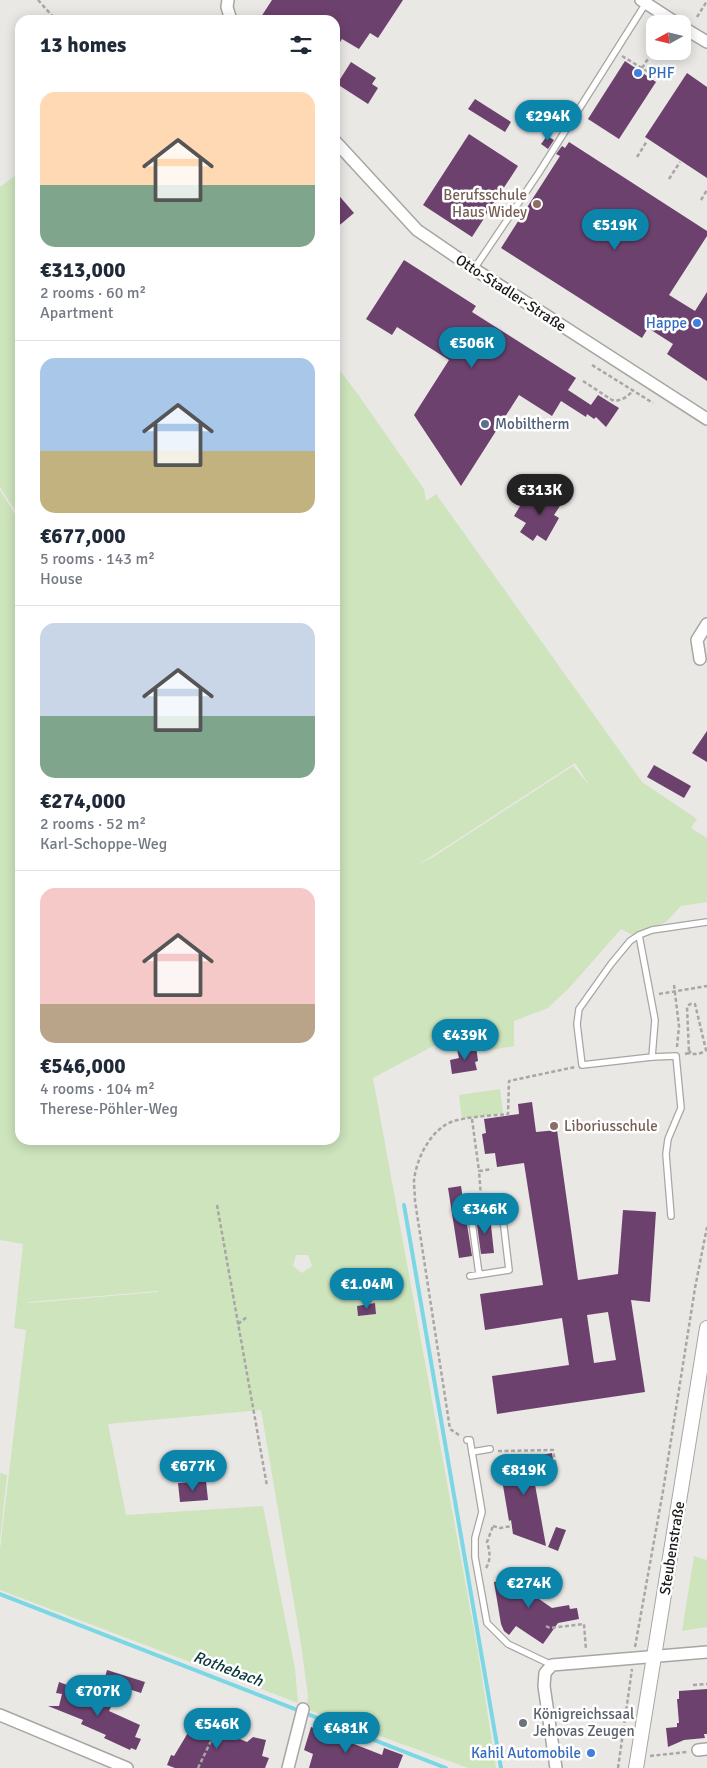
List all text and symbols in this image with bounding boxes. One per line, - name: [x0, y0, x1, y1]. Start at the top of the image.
- north arrow: [646, 15, 691, 60]
- map controls: [646, 15, 691, 60]
- icon: filters: [287, 31, 315, 59]
- text: 13 homes: [40, 32, 126, 58]
- place label: PHF: [648, 64, 675, 82]
- marker: PHF: [632, 67, 644, 79]
- pin: €294K: [513, 100, 583, 142]
- text: €294K: [526, 106, 570, 126]
- icon: home: [133, 125, 223, 215]
- place label: Berufsschule Haus Widey: [443, 186, 527, 221]
- marker: Berufsschule Haus Widey: [531, 198, 543, 210]
- pin: €519K: [580, 208, 650, 251]
- text: €519K: [593, 215, 637, 235]
- street label: Otto-Stadler-Straße: [452, 250, 570, 336]
- text: €313,000: [40, 257, 126, 283]
- text: 2 rooms · 60 m²: [40, 283, 146, 303]
- text: Apartment: [40, 303, 113, 323]
- place label: Happe: [646, 314, 687, 332]
- marker: Happe: [691, 317, 703, 329]
- pin: €506K: [437, 326, 507, 369]
- text: €506K: [450, 333, 494, 353]
- icon: home: [133, 390, 223, 480]
- place label: Mobiltherm: [495, 415, 569, 433]
- marker: Mobiltherm: [479, 418, 491, 430]
- pin: €313K: [505, 474, 575, 516]
- text: €313K: [518, 480, 562, 500]
- text: €677,000: [40, 523, 126, 549]
- text: 5 rooms · 143 m²: [40, 549, 155, 569]
- text: House: [40, 569, 83, 589]
- icon: home: [133, 655, 223, 745]
- text: €274,000: [40, 788, 126, 814]
- text: 2 rooms · 52 m²: [40, 814, 146, 834]
- text: Karl-Schoppe-Weg: [40, 834, 167, 854]
- icon: home: [133, 920, 223, 1010]
- pin: €439K: [430, 1018, 500, 1061]
- text: €439K: [443, 1025, 487, 1045]
- text: €546,000: [40, 1053, 126, 1079]
- text: 4 rooms · 104 m²: [40, 1079, 155, 1099]
- text: Therese-Pöhler-Weg: [40, 1099, 178, 1119]
- place label: Liboriusschule: [564, 1117, 658, 1135]
- marker: Liboriusschule: [548, 1120, 560, 1132]
- pin: €346K: [450, 1192, 520, 1235]
- text: €346K: [463, 1199, 507, 1219]
- pin: €1.04M: [326, 1268, 408, 1310]
- text: €1.04M: [341, 1274, 393, 1294]
- pin: €677K: [158, 1450, 228, 1492]
- pin: €819K: [489, 1454, 559, 1496]
- text: €677K: [171, 1456, 215, 1476]
- text: €819K: [502, 1460, 546, 1480]
- street label: Steubenstraße: [656, 1500, 688, 1596]
- pin: €274K: [494, 1566, 564, 1609]
- text: €274K: [507, 1573, 551, 1593]
- water label: Rothebach: [191, 1647, 267, 1692]
- pin: €707K: [63, 1674, 133, 1717]
- text: €707K: [76, 1681, 120, 1701]
- place label: Königreichssaal Jehovas Zeugen: [533, 1705, 635, 1740]
- pin: €546K: [182, 1708, 252, 1750]
- pin: €481K: [311, 1712, 381, 1754]
- text: €546K: [195, 1714, 239, 1734]
- marker: Königreichssaal Jehovas Zeugen: [517, 1717, 529, 1729]
- text: €481K: [324, 1718, 368, 1738]
- place label: Kahil Automobile: [471, 1744, 581, 1762]
- marker: Kahil Automobile: [585, 1747, 597, 1759]

